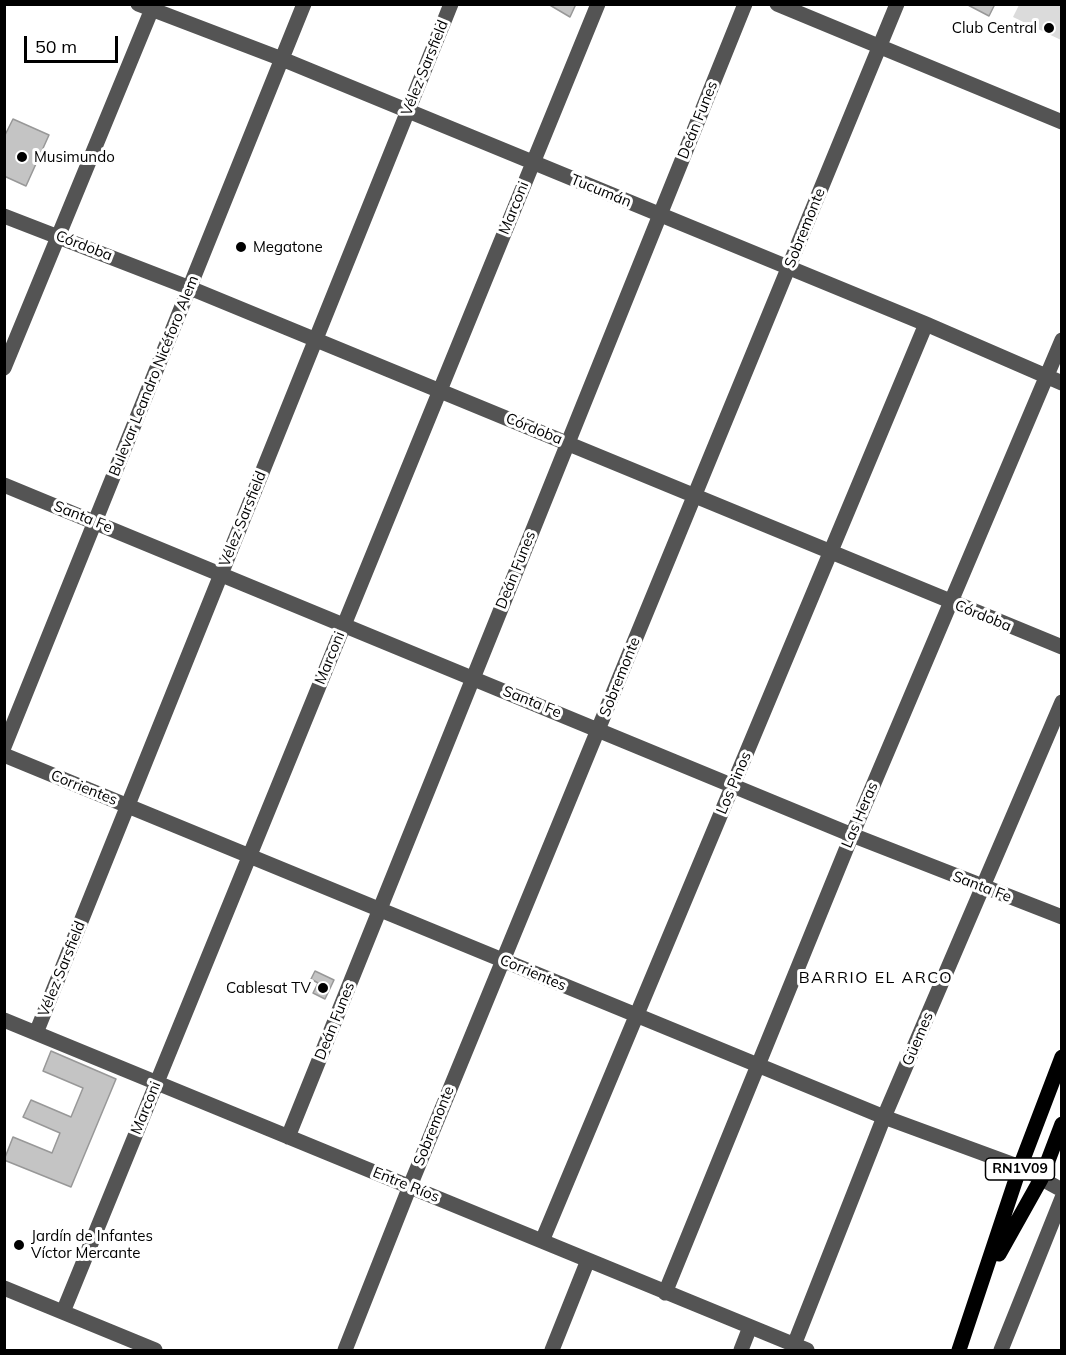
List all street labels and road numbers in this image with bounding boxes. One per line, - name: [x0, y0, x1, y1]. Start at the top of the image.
- street label: Vélez Sarsfield: [398, 18, 452, 118]
- street label: Deán Funes: [674, 78, 722, 162]
- street label: Tucumán: [568, 171, 634, 211]
- street label: Marconi: [495, 179, 533, 237]
- street label: Sobremonte: [781, 186, 829, 270]
- street label: Córdoba: [53, 227, 115, 265]
- street label: Bulevar Leandro Nicéforo Alem: [105, 273, 203, 479]
- street label: Córdoba: [503, 410, 565, 448]
- street label: Vélez Sarsfield: [216, 469, 270, 569]
- street label: Santa Fe: [51, 497, 115, 537]
- street label: Deán Funes: [492, 528, 540, 612]
- street label: Córdoba: [952, 597, 1014, 635]
- street label: Marconi: [311, 629, 349, 687]
- street label: Sobremonte: [596, 635, 644, 719]
- street label: Santa Fe: [500, 682, 564, 722]
- street label: Los Pinos: [713, 749, 755, 817]
- street label: Corrientes: [48, 766, 120, 810]
- street label: Las Heras: [838, 779, 882, 851]
- street label: Santa Fe: [950, 868, 1014, 906]
- street label: Vélez Sarsfield: [35, 919, 89, 1019]
- street label: Corrientes: [497, 951, 569, 995]
- street label: Deán Funes: [311, 979, 359, 1063]
- street label: Güemes: [899, 1009, 937, 1069]
- street label: Marconi: [127, 1079, 165, 1137]
- street label: Sobremonte: [410, 1084, 458, 1168]
- road number: RN1V09: [986, 1158, 1054, 1180]
- street label: Entre Ríos: [370, 1163, 442, 1207]

